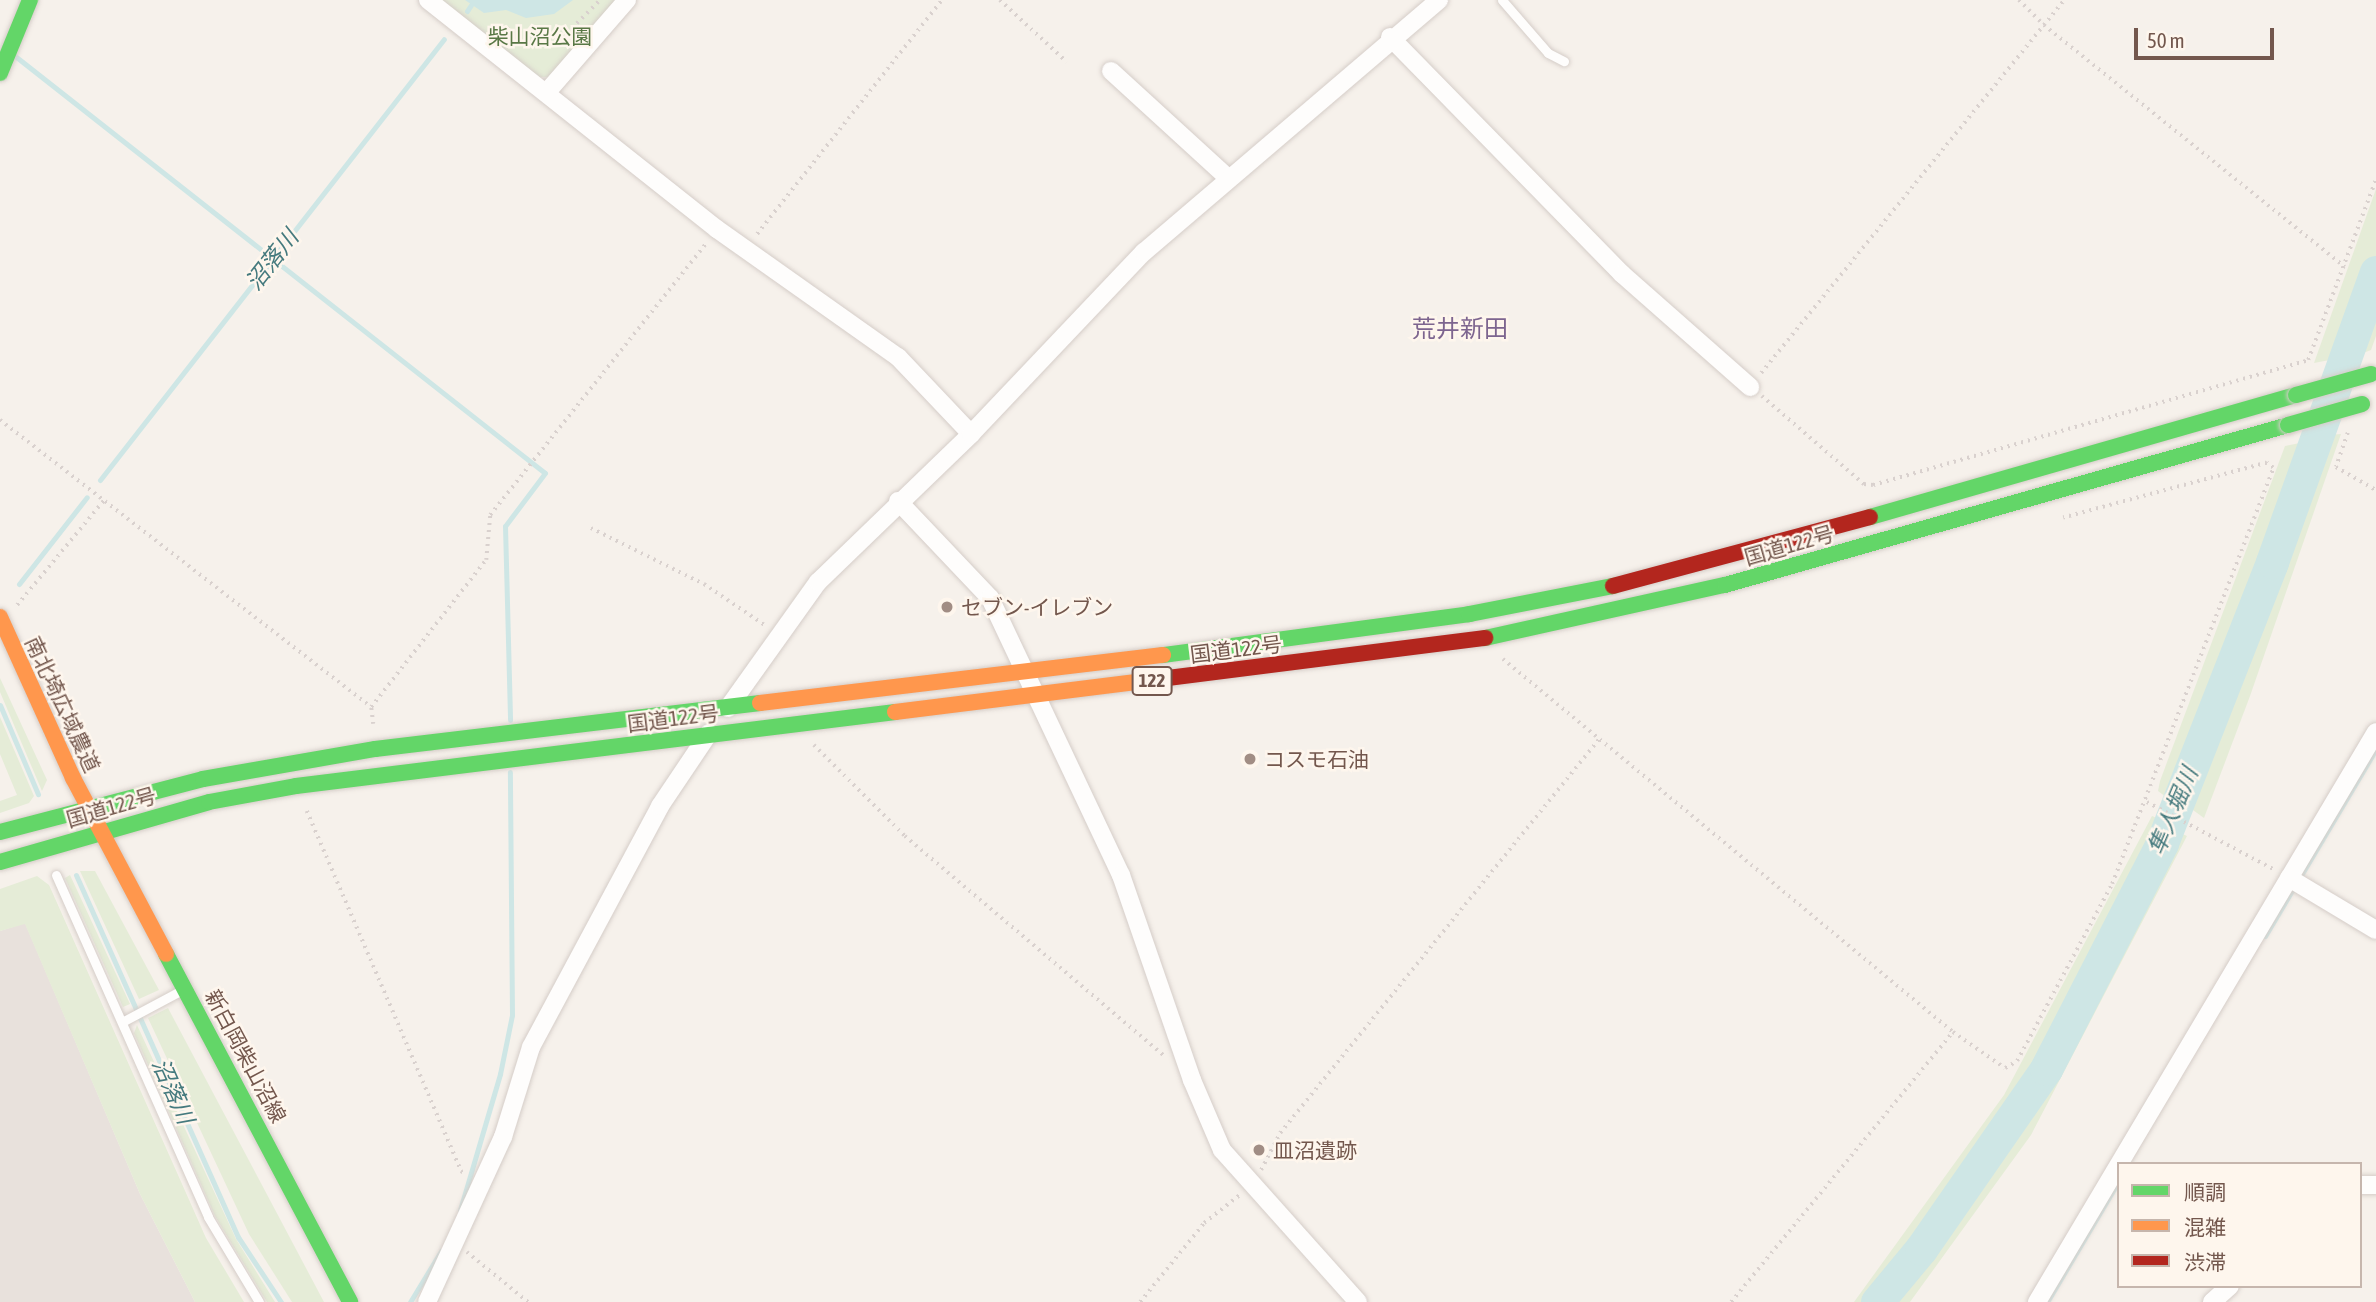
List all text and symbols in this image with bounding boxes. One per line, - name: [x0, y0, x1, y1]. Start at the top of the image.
- scale bar: [2138, 14, 2278, 58]
- park label: 柴山沼公園: [488, 23, 592, 49]
- text: 50 m: [2147, 28, 2185, 52]
- water label: 沼落川: [240, 224, 304, 296]
- district label: 荒井新田: [1412, 315, 1508, 343]
- street label: 国道122号: [1741, 520, 1837, 570]
- place label: セブン-イレブン: [961, 594, 1113, 620]
- marker: セブン-イレブン: [939, 599, 955, 615]
- street label: 国道122号: [1189, 631, 1283, 667]
- street label: 南北埼広域農道: [21, 632, 105, 776]
- road number: 122: [1131, 666, 1173, 696]
- street label: 国道122号: [626, 700, 720, 736]
- place label: コスモ石油: [1264, 746, 1369, 772]
- marker: コスモ石油: [1242, 751, 1258, 767]
- water label: 隼人堀川: [2142, 763, 2204, 859]
- street label: 国道122号: [63, 782, 159, 832]
- street label: 新白岡柴山沼線: [200, 985, 292, 1127]
- water label: 沼落川: [146, 1054, 200, 1128]
- place label: 皿沼遺跡: [1273, 1137, 1357, 1163]
- marker: 皿沼遺跡: [1251, 1142, 1267, 1158]
- legend: [2117, 1162, 2362, 1288]
- text: 順調: [2184, 1180, 2226, 1204]
- text: 混雑: [2184, 1215, 2226, 1239]
- text: 渋滞: [2184, 1250, 2226, 1274]

